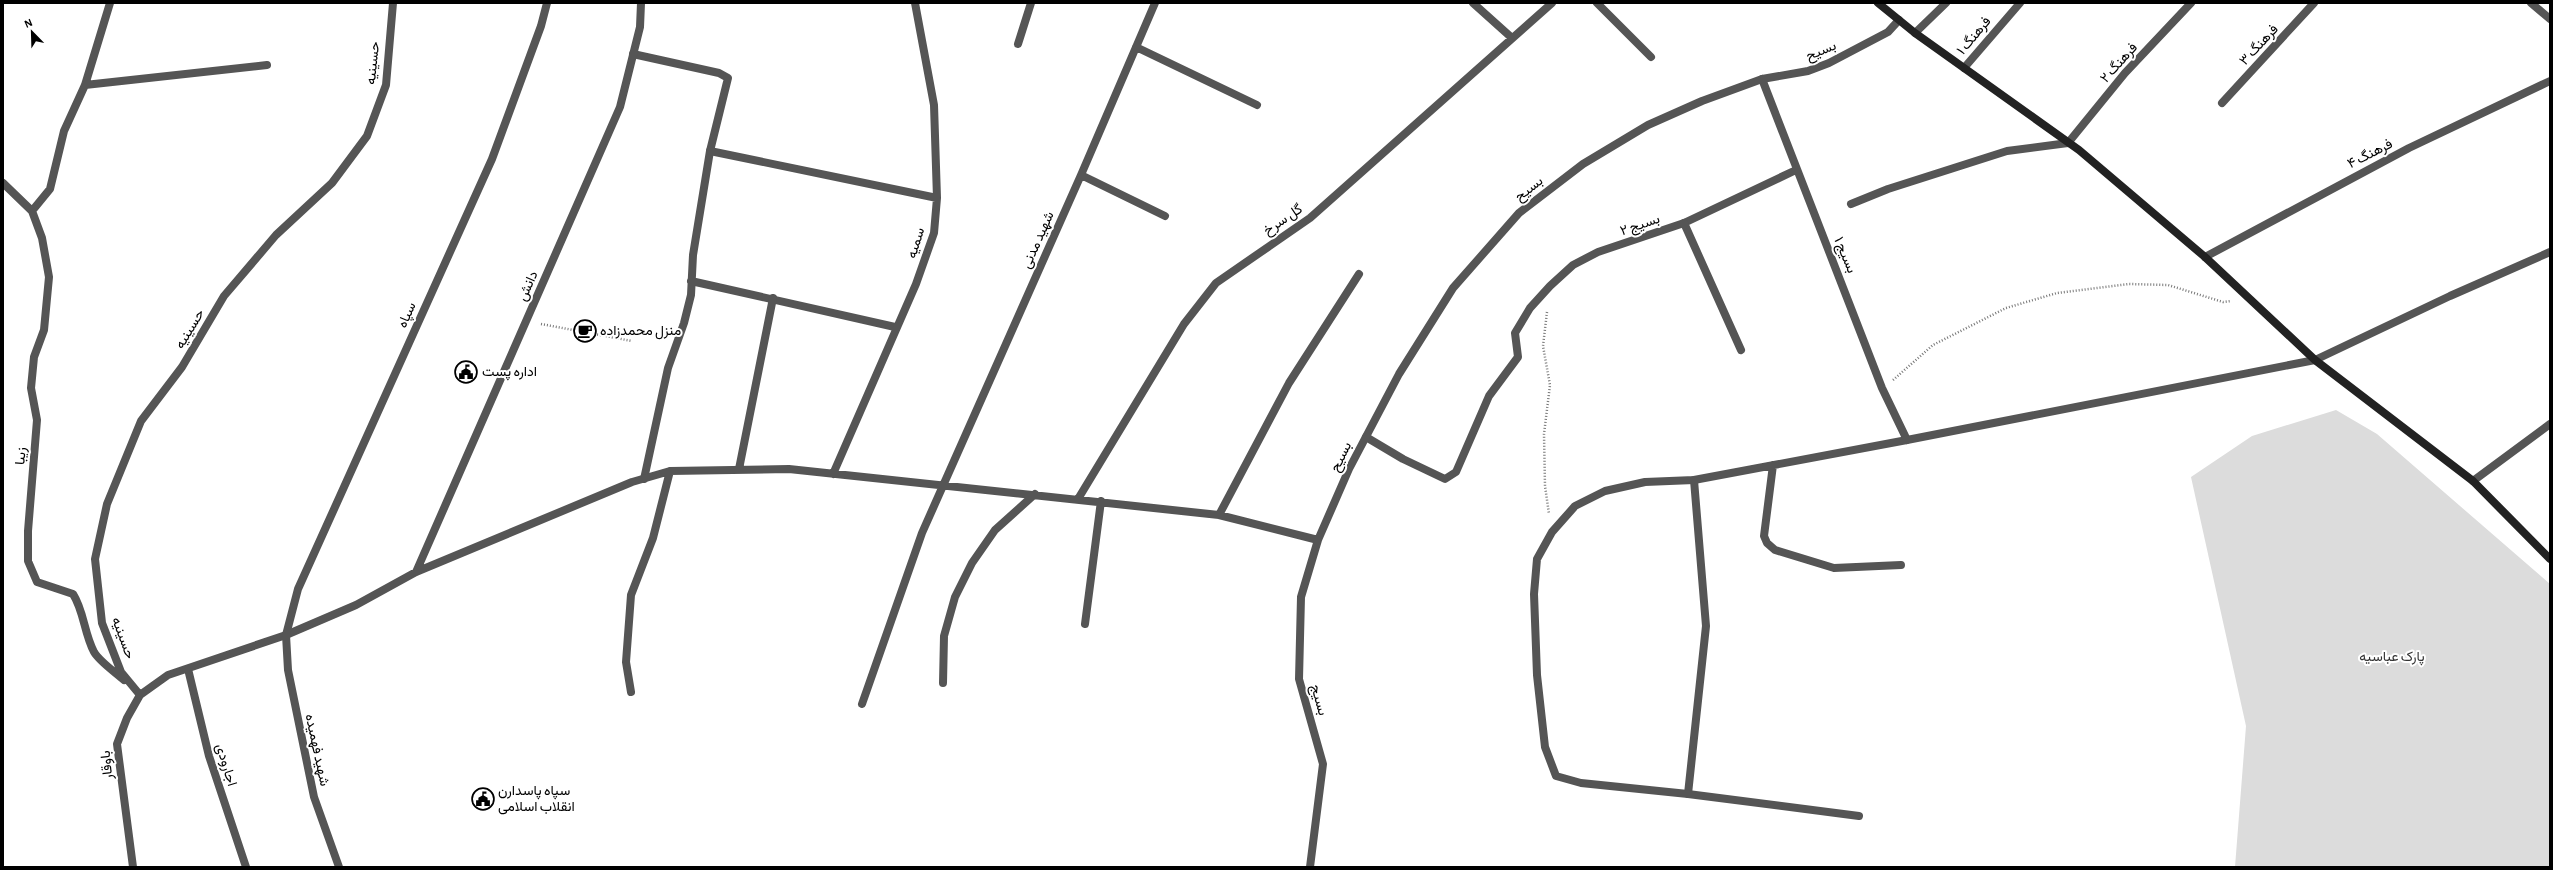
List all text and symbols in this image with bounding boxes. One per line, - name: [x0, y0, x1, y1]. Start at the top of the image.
- north arrow: [12, 12, 52, 52]
- street label: فرهنگ ۱: [1954, 14, 1994, 58]
- text: N: [23, 17, 34, 30]
- street label: فرهنگ ۳: [2236, 21, 2282, 69]
- street label: بسیح: [1804, 39, 1839, 66]
- street label: فرهنگ ۲: [2097, 40, 2141, 86]
- street label: حسینیه: [364, 41, 382, 85]
- street label: فرهنگ ۴: [2345, 136, 2395, 172]
- street label: بسیح: [1512, 174, 1548, 207]
- street label: گل سرخ: [1260, 201, 1307, 241]
- street label: شهید مدنی: [1019, 209, 1058, 271]
- street label: بسیج ۲: [1618, 212, 1663, 241]
- street label: سمیه: [905, 226, 927, 260]
- street label: بسیج ۱: [1828, 235, 1859, 276]
- street label: دانش: [515, 269, 542, 304]
- street label: سپاه: [395, 300, 421, 331]
- street label: حسینیه: [173, 307, 207, 351]
- cafe icon: منزل محمدزاده: [572, 318, 598, 344]
- place label: منزل محمدزاده: [600, 324, 681, 340]
- public building icon: اداره پست: [453, 359, 479, 385]
- place label: اداره پست: [482, 365, 537, 381]
- street label: بسیح: [1328, 440, 1357, 476]
- street label: زیبا: [13, 446, 30, 465]
- street label: حسینیه: [109, 615, 137, 661]
- park label: پارک عباسیه: [2359, 650, 2425, 666]
- street label: بسیج: [1305, 683, 1330, 718]
- street label: شهید فهمیده: [302, 713, 331, 788]
- street label: اجارودی: [212, 742, 239, 788]
- street label: باوقار: [99, 750, 117, 781]
- place label: سپاه پاسدارن انقلاب اسلامی: [498, 784, 575, 815]
- public building icon: سپاه پاسدارن انقلاب اسلامی: [470, 786, 496, 812]

